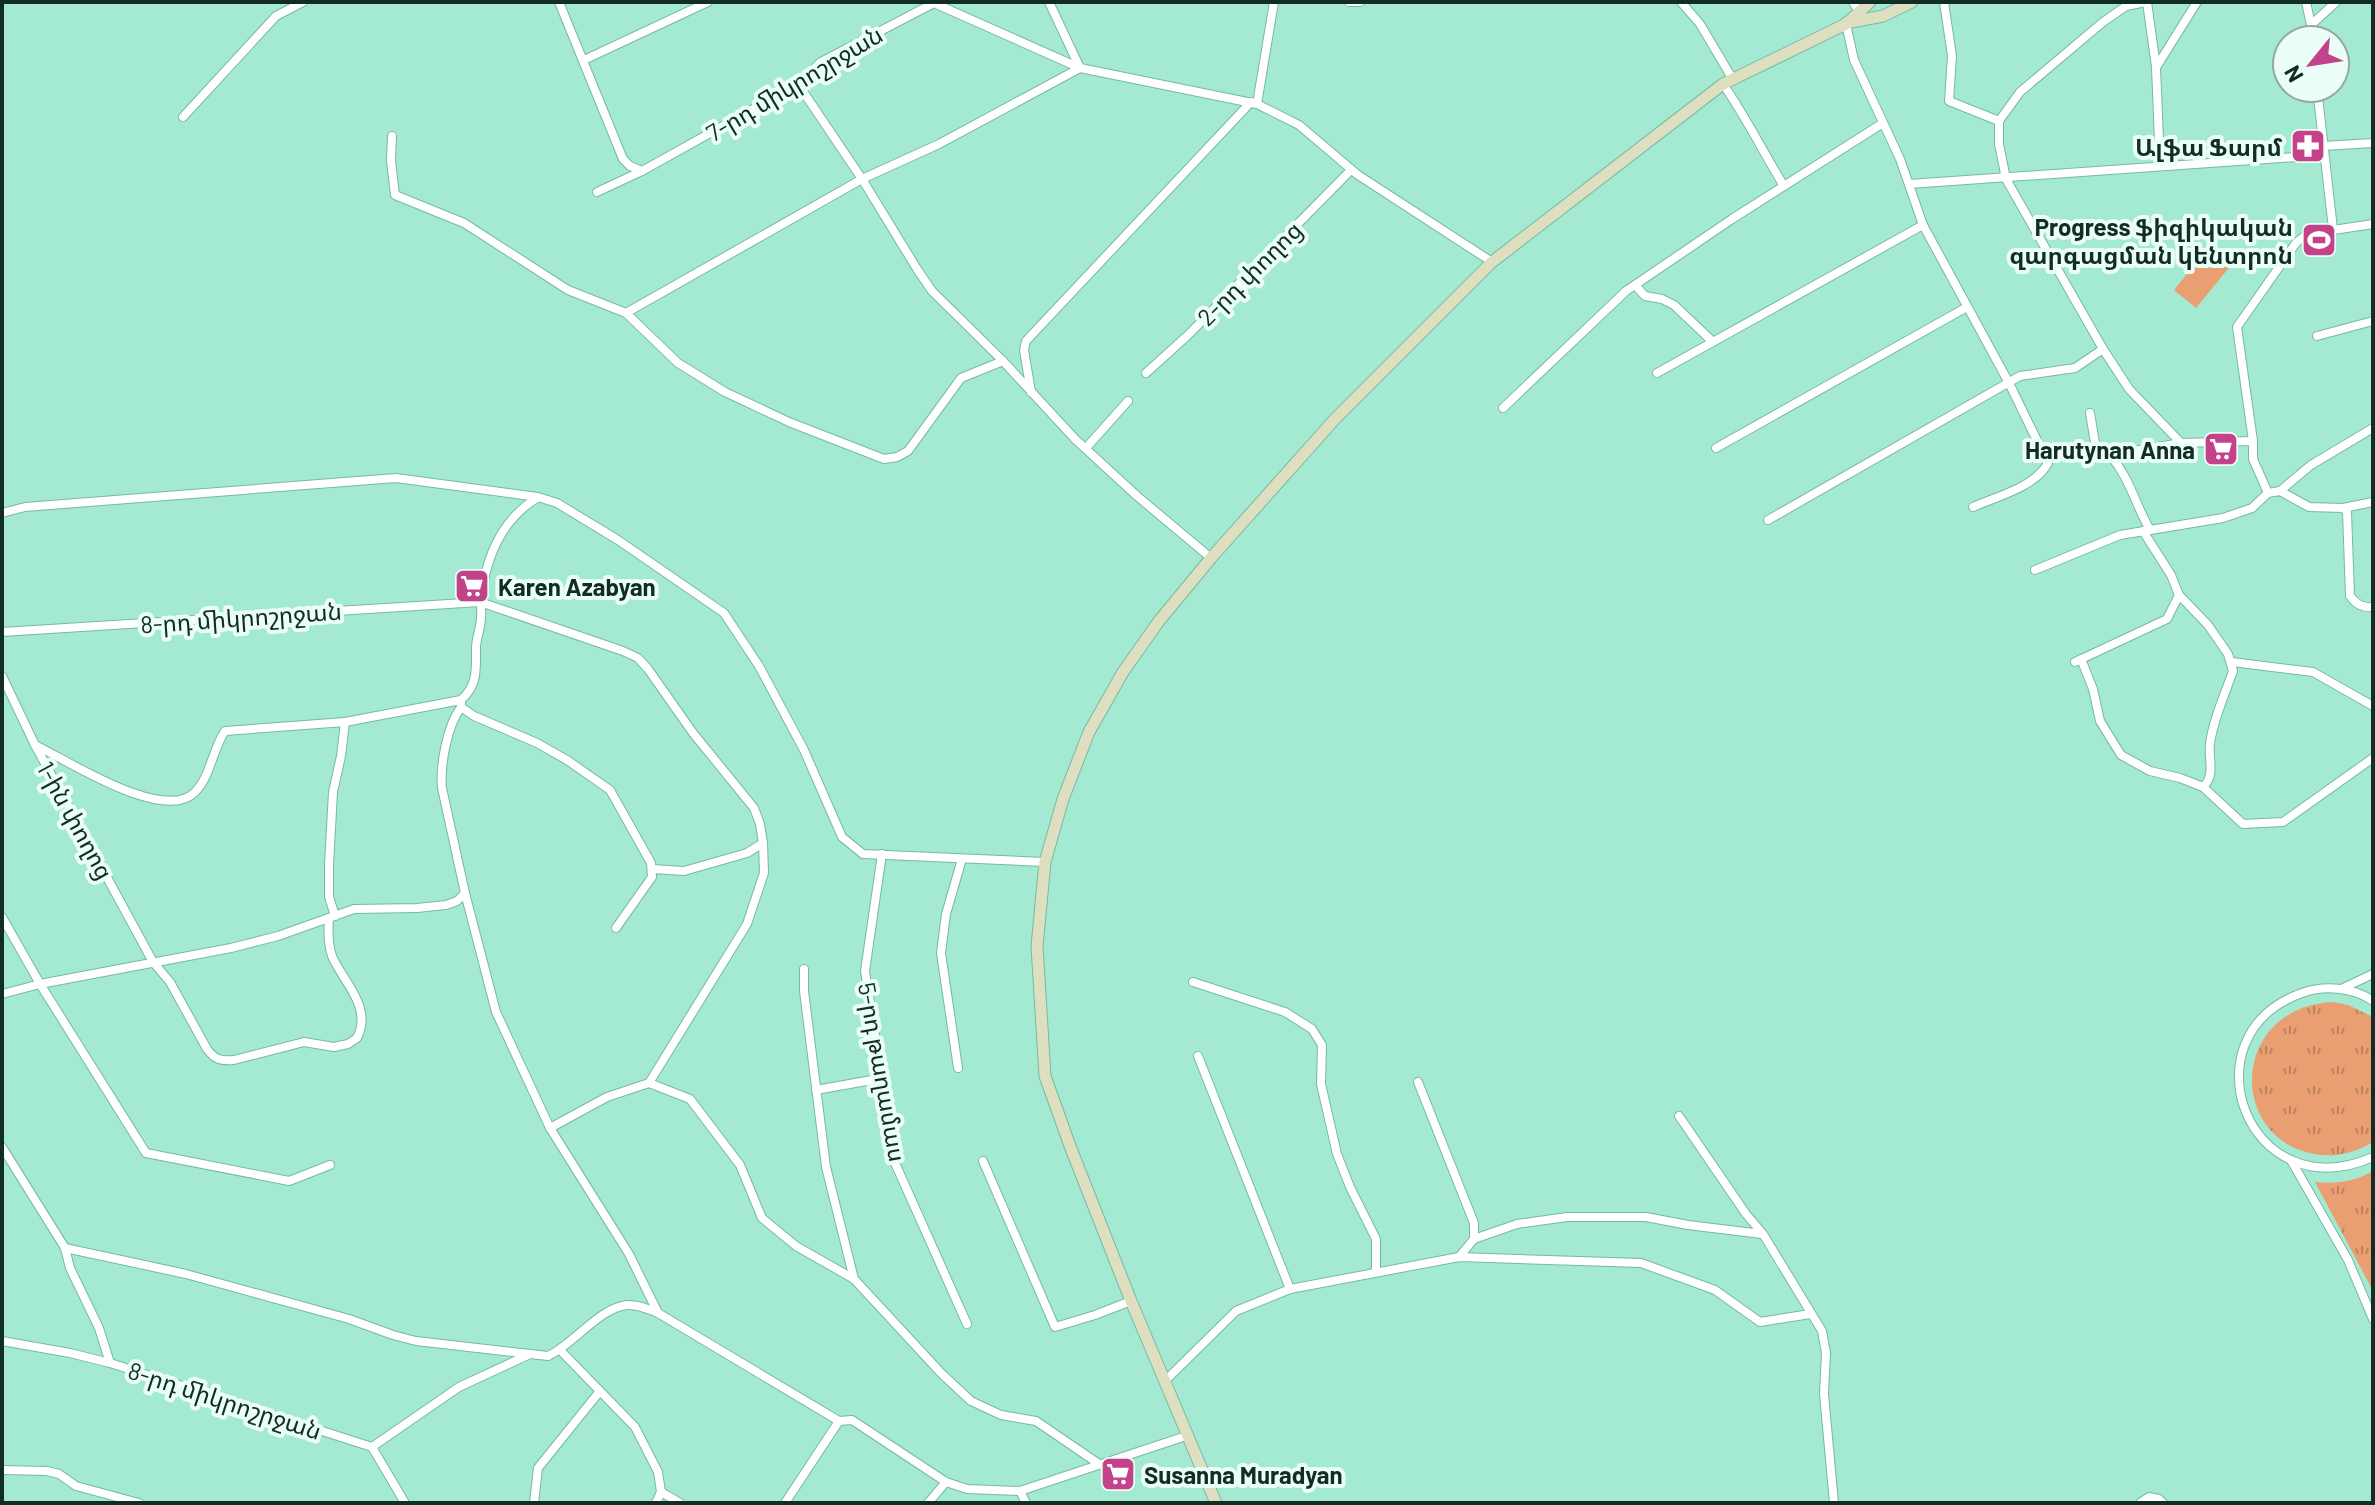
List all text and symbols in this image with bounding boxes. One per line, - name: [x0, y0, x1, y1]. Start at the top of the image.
- street label: 7-րդ միկրոշրջան: [701, 19, 888, 148]
- north arrow: [2271, 24, 2351, 104]
- text: N: [2278, 62, 2308, 87]
- pharmacy icon: Ալֆա Ֆարմ: [2289, 127, 2327, 165]
- place label: Ալֆա Ֆարմ: [2135, 132, 2282, 162]
- place label: Progress ֆիզիկական զարգացման կենտրոն: [2009, 212, 2293, 270]
- street label: 2-րդ փողոց: [1191, 215, 1308, 332]
- sports icon: Progress ֆիզիկական զարգացման կենտրոն: [2300, 221, 2338, 259]
- supermarket icon: Harutynan Anna: [2202, 430, 2240, 468]
- place label: Harutynan Anna: [2025, 435, 2195, 464]
- supermarket icon: Karen Azabyan: [453, 567, 491, 605]
- place label: Karen Azabyan: [498, 572, 656, 601]
- street label: 8-րդ միկրոշրջան: [139, 595, 343, 639]
- street label: 1-ին փողոց: [31, 756, 120, 885]
- street label: 5-րդ թաղամաս: [852, 980, 913, 1164]
- street label: 8-րդ միկրոշրջան: [124, 1355, 325, 1446]
- supermarket icon: Susanna Muradyan: [1099, 1455, 1137, 1493]
- place label: Susanna Muradyan: [1144, 1460, 1343, 1489]

